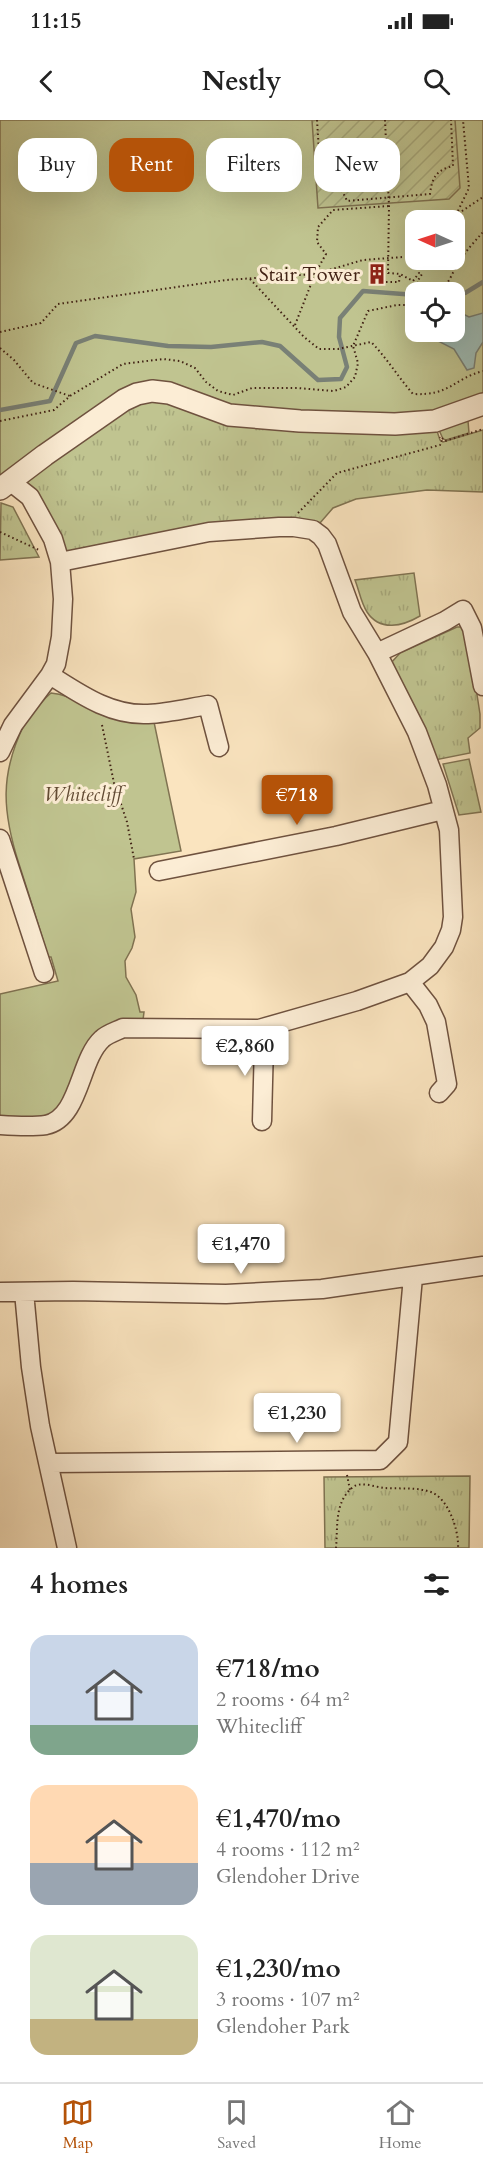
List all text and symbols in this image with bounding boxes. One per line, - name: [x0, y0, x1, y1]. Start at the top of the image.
- text: 11:15: [30, 6, 81, 36]
- text: Nestly: [202, 63, 281, 100]
- icon: back: [30, 65, 63, 98]
- icon: search: [420, 65, 453, 98]
- chip: Buy: [18, 138, 97, 192]
- chip: Rent: [109, 138, 194, 192]
- chip: Filters: [206, 138, 302, 192]
- chip: New: [314, 138, 400, 192]
- north arrow: [405, 210, 465, 270]
- map controls: [405, 210, 465, 342]
- place label: Stair Tower: [259, 261, 361, 288]
- building icon: Stair Tower: [365, 262, 389, 286]
- button: locate: [405, 282, 465, 342]
- pin: €718: [261, 775, 333, 826]
- park label: Whitecliff: [44, 781, 126, 808]
- text: €718: [276, 781, 318, 808]
- pin: €2,860: [196, 1026, 294, 1077]
- text: €2,860: [216, 1032, 274, 1059]
- pin: €1,470: [192, 1224, 290, 1275]
- text: €1,470: [212, 1230, 270, 1257]
- pin: €1,230: [248, 1393, 346, 1444]
- text: €1,230: [268, 1399, 326, 1426]
- text: 4 homes: [30, 1567, 128, 1602]
- icon: filters: [420, 1568, 453, 1601]
- text: €718/mo: [216, 1651, 320, 1686]
- icon: home: [78, 1659, 150, 1731]
- text: 2 rooms · 64 m²: [216, 1686, 349, 1713]
- text: Whitecliff: [216, 1713, 302, 1740]
- text: €1,470/mo: [216, 1801, 341, 1836]
- icon: home: [78, 1809, 150, 1881]
- text: 4 rooms · 112 m²: [216, 1836, 360, 1863]
- text: Glendoher Drive: [216, 1863, 360, 1890]
- text: €1,230/mo: [216, 1951, 341, 1986]
- icon: home: [78, 1959, 150, 2031]
- text: 3 rooms · 107 m²: [216, 1986, 360, 2013]
- text: Glendoher Park: [216, 2013, 350, 2040]
- tab: Map: [61, 2096, 94, 2154]
- tab: Saved: [217, 2096, 256, 2154]
- tab: Home: [379, 2096, 422, 2154]

